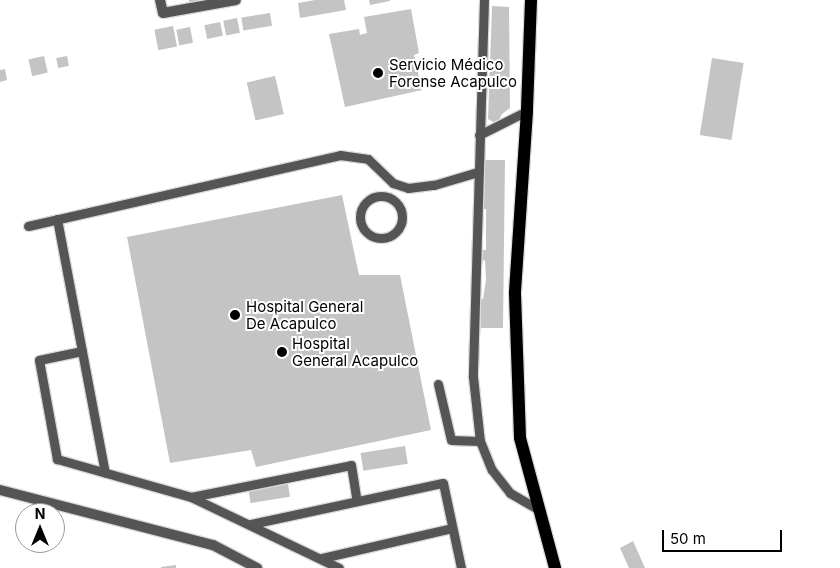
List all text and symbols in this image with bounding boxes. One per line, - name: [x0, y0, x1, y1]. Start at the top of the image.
- place label: Servicio Médico Forense Acapulco: [389, 55, 517, 90]
- marker: Servicio Médico Forense Acapulco: [371, 66, 385, 80]
- place label: Hospital General De Acapulco: [246, 297, 363, 332]
- marker: Hospital General De Acapulco: [228, 308, 242, 322]
- place label: Hospital General Acapulco: [292, 334, 418, 369]
- marker: Hospital General Acapulco: [276, 346, 288, 358]
- north arrow: [15, 503, 65, 553]
- text: N: [35, 505, 45, 522]
- scale bar: [665, 520, 785, 552]
- text: 50 m: [670, 529, 706, 548]

